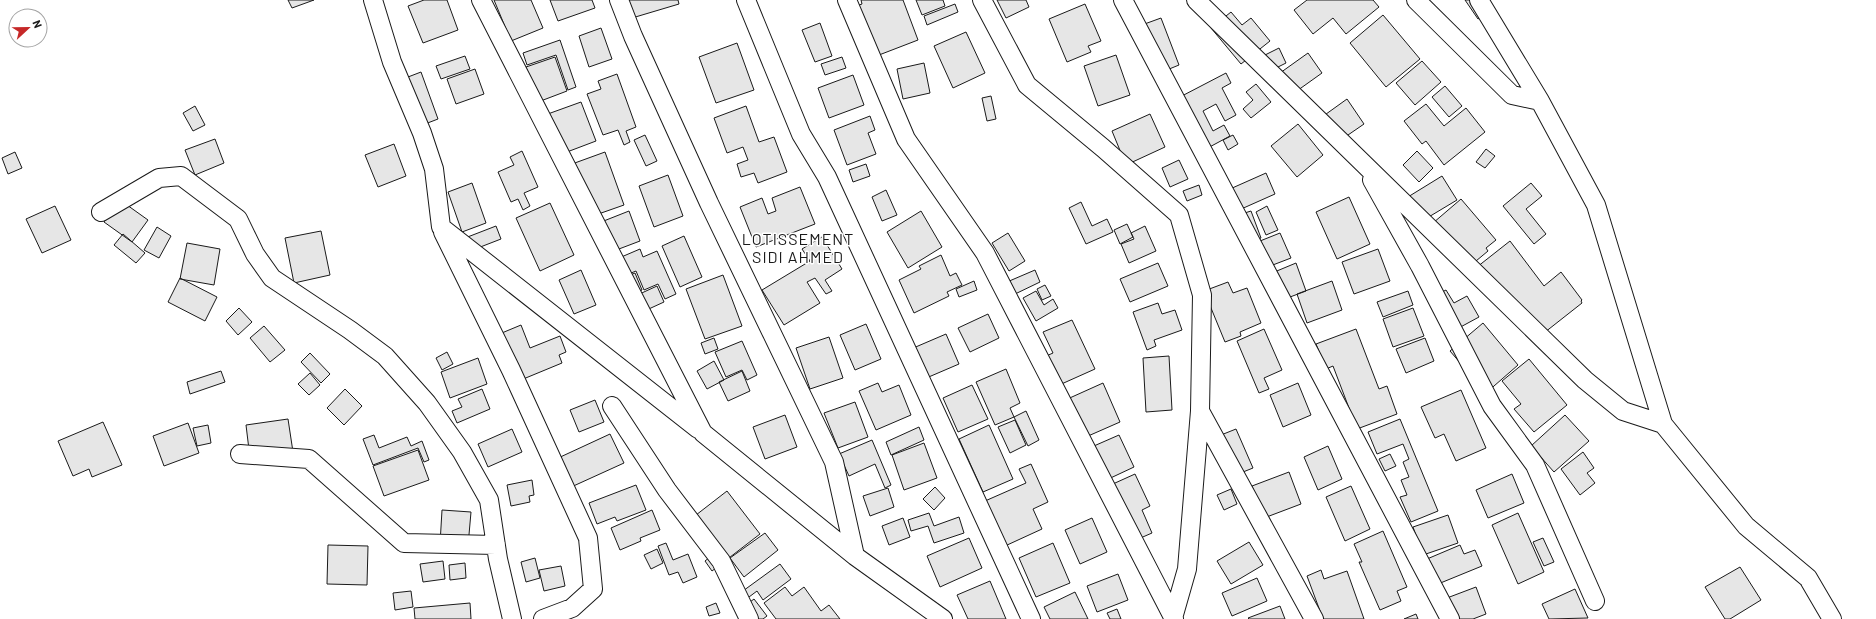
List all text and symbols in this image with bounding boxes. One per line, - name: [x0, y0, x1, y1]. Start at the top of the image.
- north arrow: [8, 8, 48, 48]
- text: N: [30, 18, 45, 30]
- district label: LOTISSEMENT SIDI AHMED: [742, 229, 854, 266]

